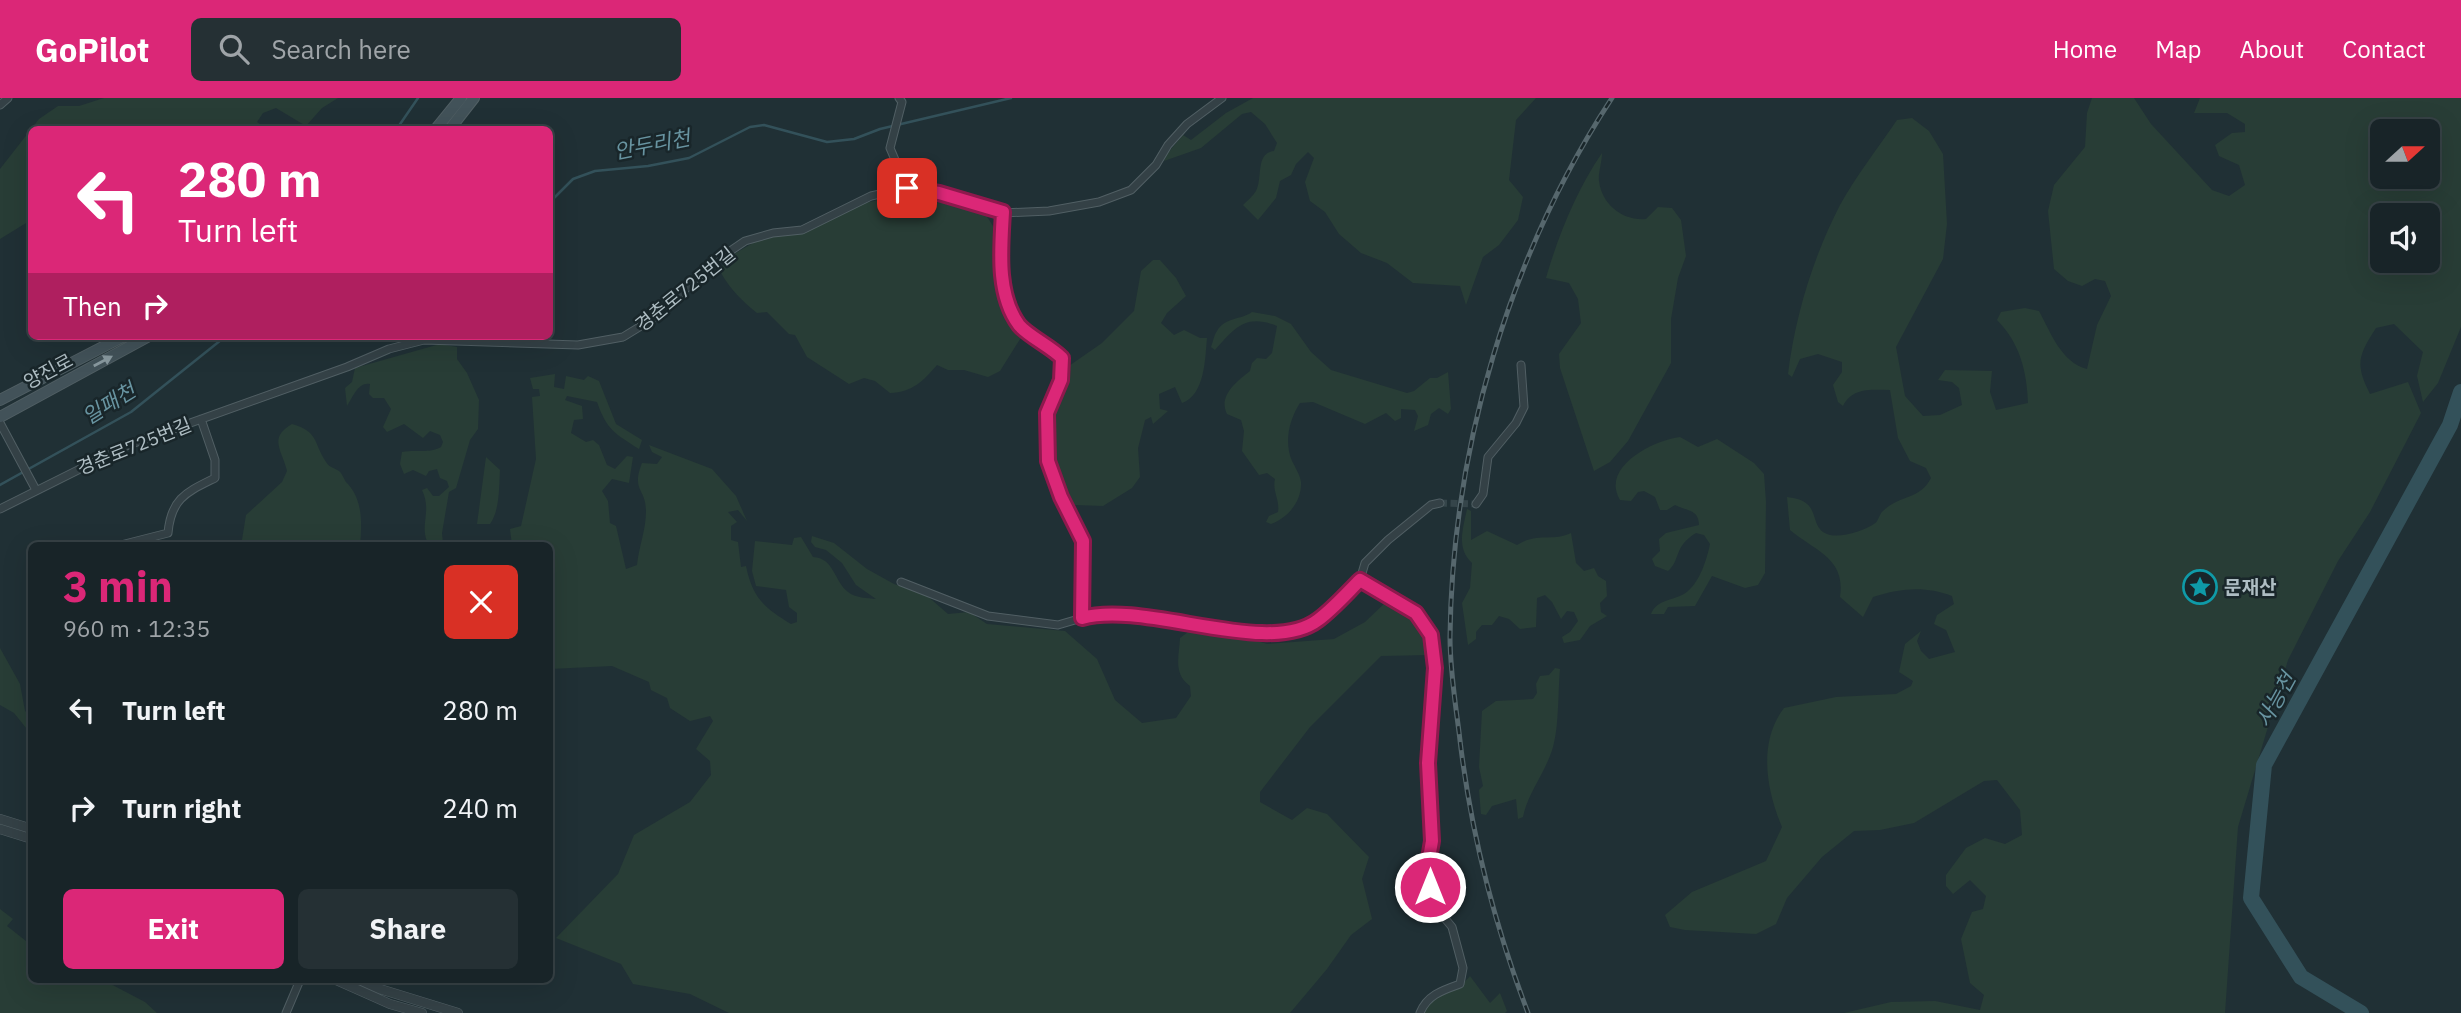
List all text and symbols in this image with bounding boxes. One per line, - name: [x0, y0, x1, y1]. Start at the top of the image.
- search box: [191, 18, 681, 81]
- text: GoPilot: [35, 28, 149, 71]
- icon: search: [215, 30, 253, 68]
- text: Search here: [271, 32, 411, 66]
- text: Home: [2053, 33, 2117, 65]
- text: Map: [2155, 33, 2201, 65]
- text: About: [2239, 33, 2304, 65]
- text: Contact: [2342, 33, 2426, 65]
- north arrow: [2370, 119, 2440, 189]
- map controls: [2370, 119, 2440, 273]
- water label: 안두리천: [611, 122, 695, 165]
- text: 280 m: [178, 147, 322, 210]
- icon: left: [63, 154, 154, 245]
- pin: [877, 158, 937, 218]
- icon: arrive: [888, 169, 926, 207]
- button: sound: [2370, 203, 2440, 273]
- text: Turn left: [178, 209, 298, 251]
- street label: 경춘로725번길: [630, 241, 740, 337]
- icon: right: [136, 287, 174, 325]
- text: Then: [63, 289, 122, 323]
- street label: 양진로: [19, 348, 77, 394]
- one-way arrow: [93, 355, 113, 367]
- water label: 일패천: [76, 375, 143, 430]
- street label: 경춘로725번길: [73, 412, 195, 480]
- text: 3 min: [63, 559, 173, 614]
- button: close: [444, 565, 518, 639]
- place icon: 문재산: [2181, 568, 2219, 606]
- place label: 문재산: [2224, 575, 2277, 599]
- text: 960 m · 12:35: [63, 613, 210, 643]
- water label: 사능천: [2249, 665, 2303, 732]
- icon: left: [63, 691, 101, 729]
- text: Turn left: [122, 693, 225, 727]
- text: 280 m: [442, 693, 518, 727]
- icon: right: [63, 789, 101, 827]
- text: Turn right: [122, 791, 241, 825]
- text: 240 m: [442, 791, 518, 825]
- position arrow: [1393, 850, 1467, 924]
- button: Exit: [63, 889, 284, 969]
- button: Share: [298, 889, 518, 969]

